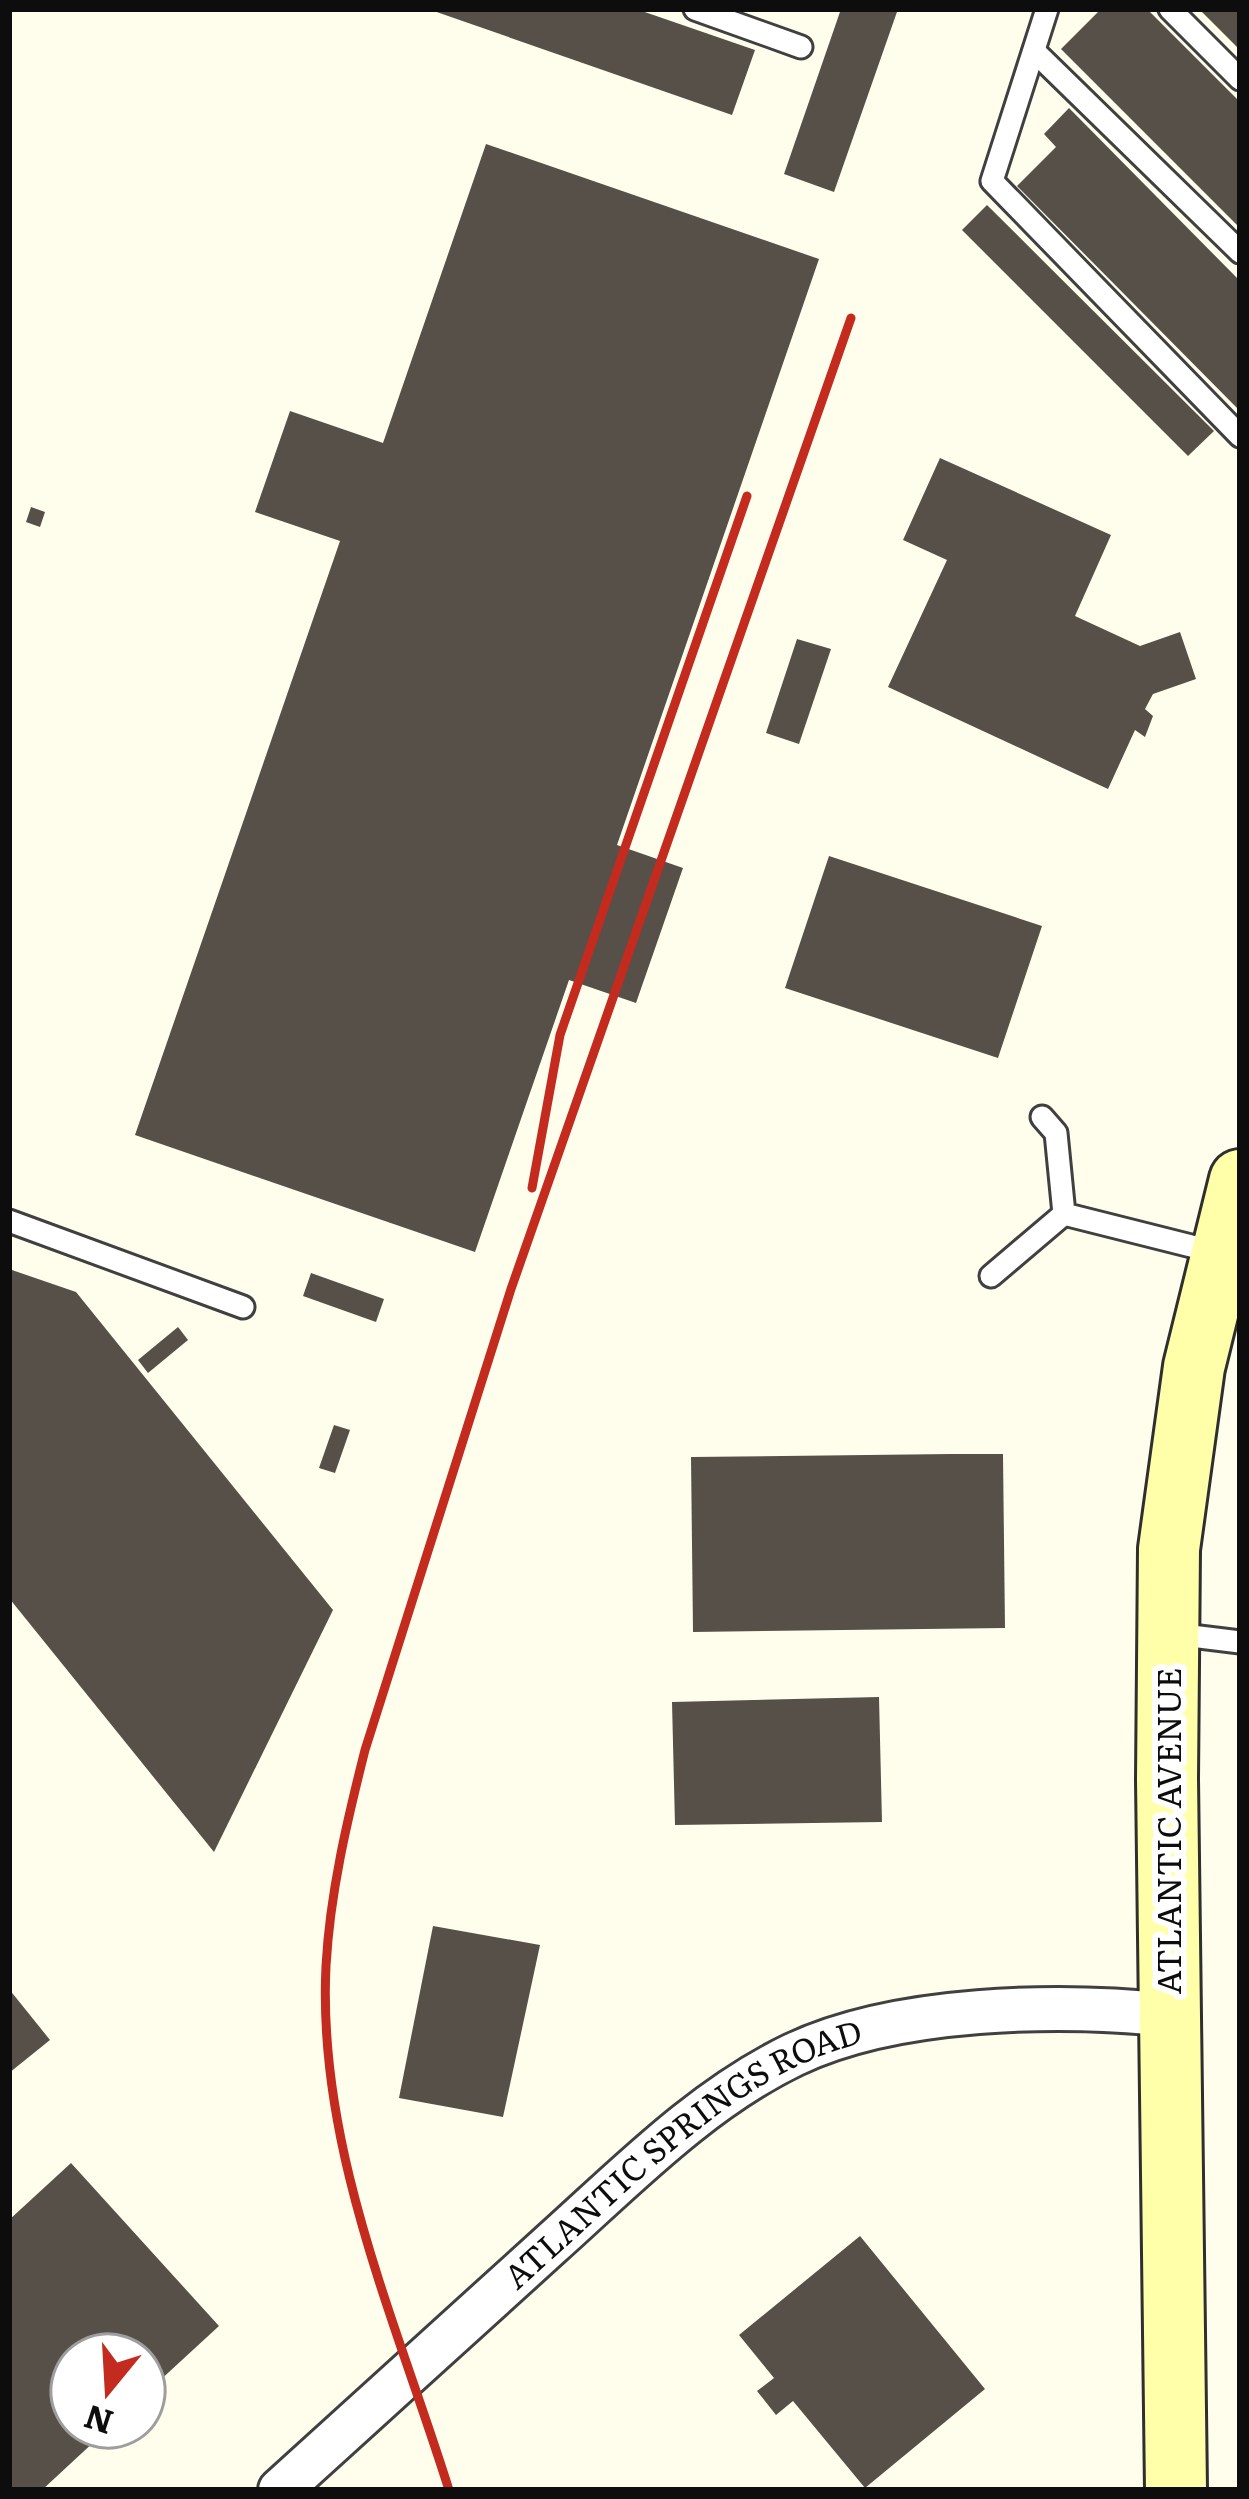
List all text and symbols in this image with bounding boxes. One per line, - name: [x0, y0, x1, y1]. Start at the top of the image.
- street label: ATLANTIC AVENUE: [1142, 1668, 1191, 1995]
- street label: ATLANTIC SPRINGS ROAD: [491, 2005, 867, 2298]
- north arrow: [48, 2331, 168, 2451]
- text: N: [77, 2394, 119, 2449]

